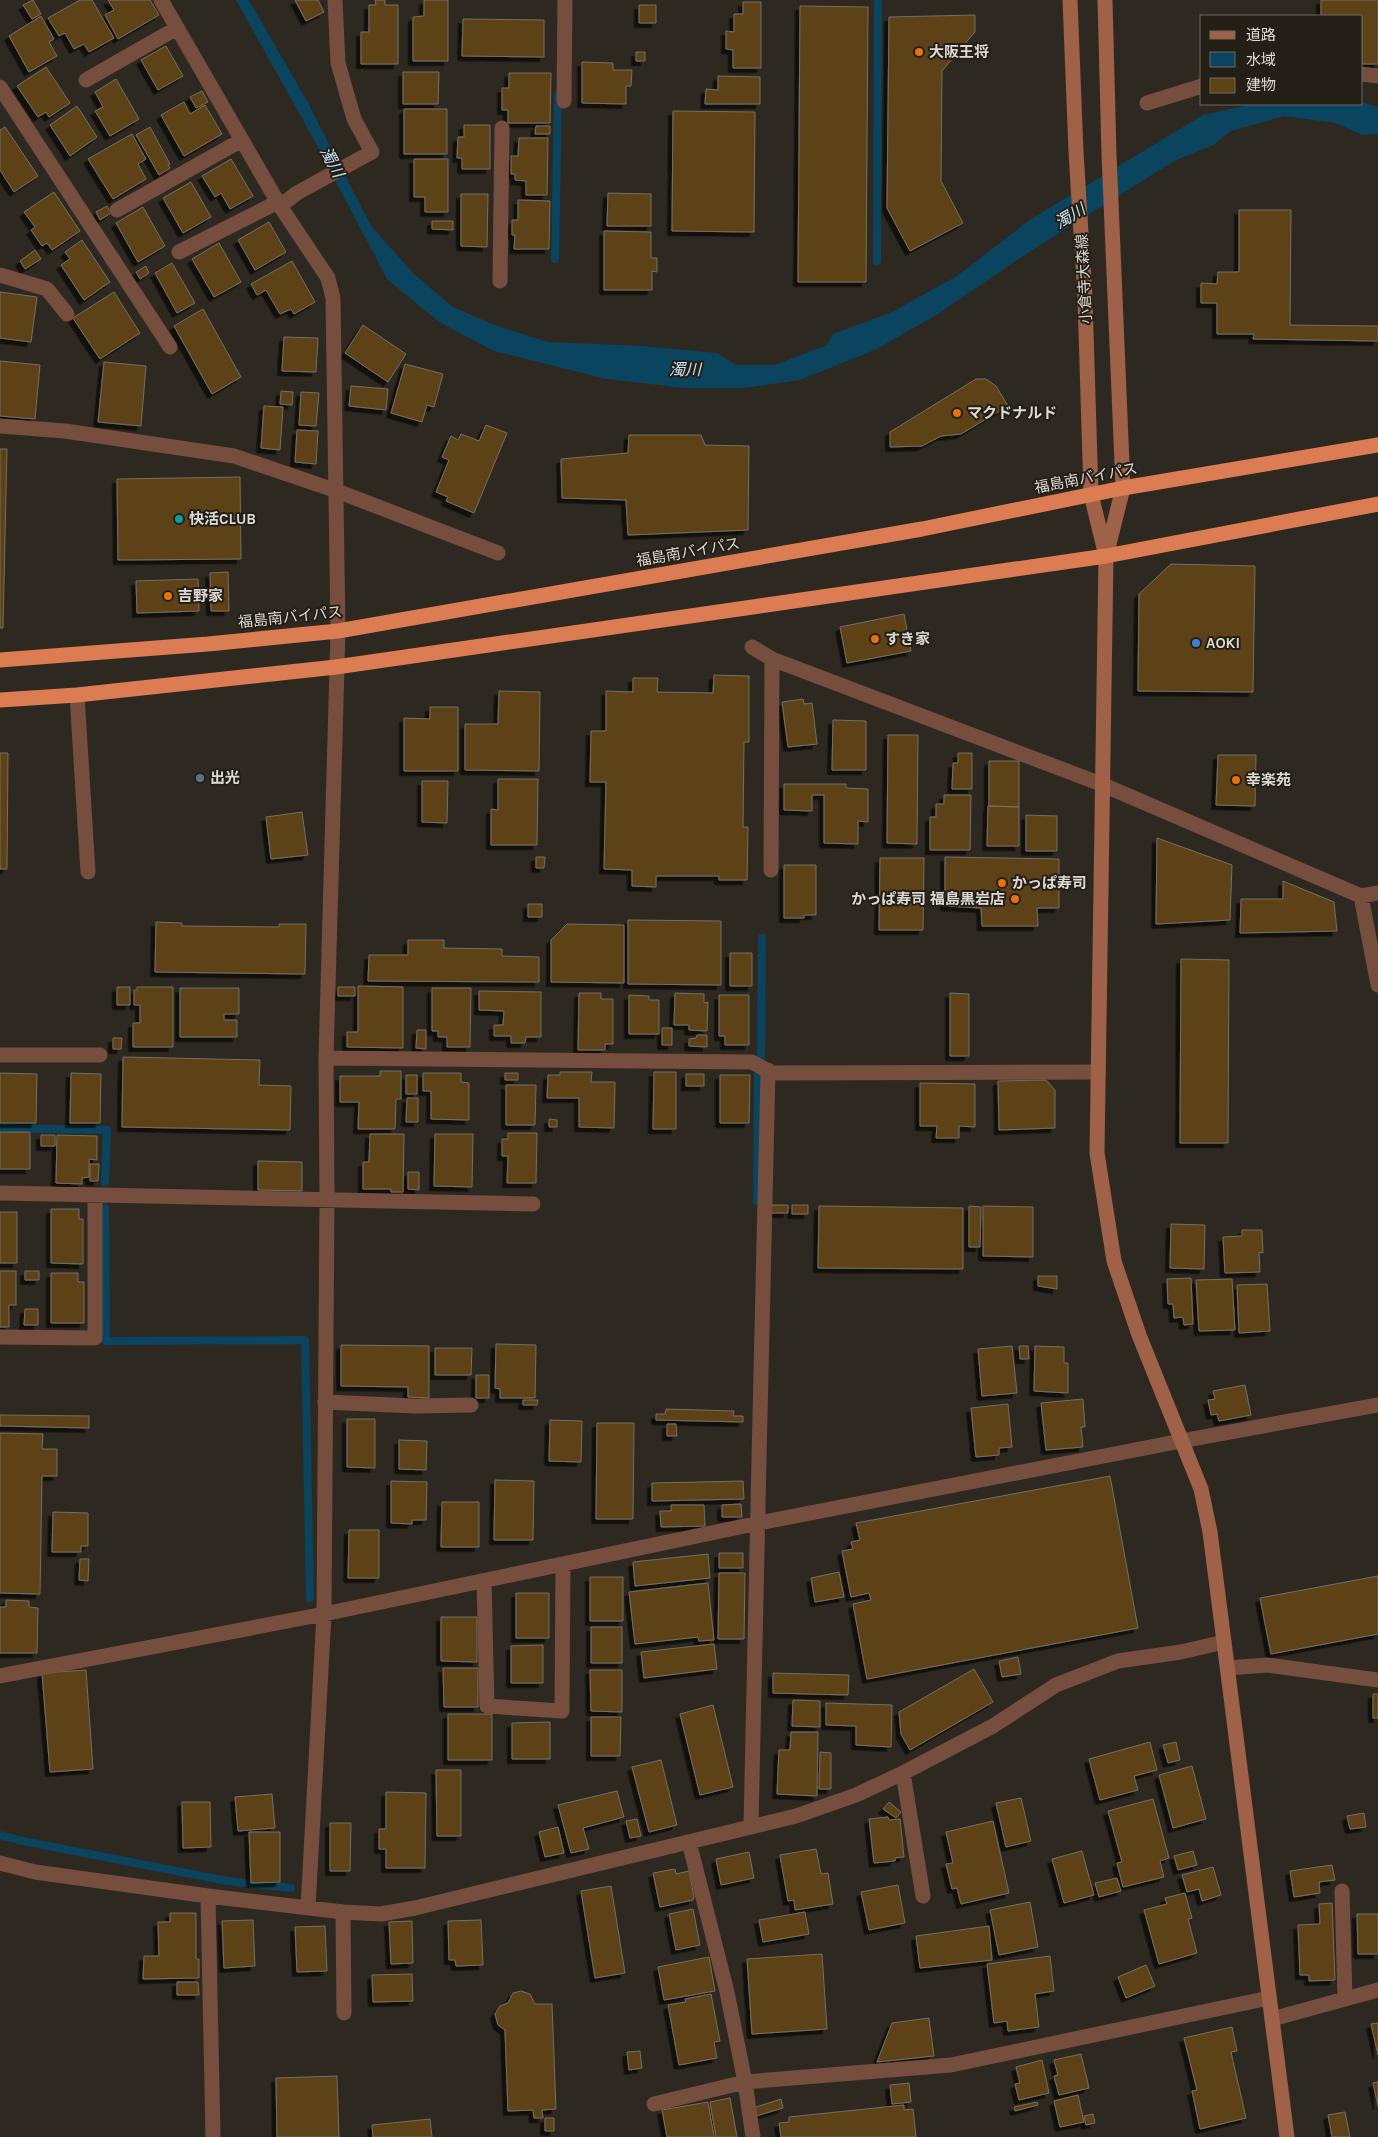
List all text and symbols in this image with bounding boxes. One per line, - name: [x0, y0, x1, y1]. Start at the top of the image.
- legend: [1200, 15, 1363, 105]
- text: 道路: [1246, 26, 1276, 44]
- place label: 大阪王将: [929, 43, 989, 61]
- marker: 大阪王将: [913, 46, 925, 58]
- text: 水域: [1246, 51, 1276, 69]
- text: 建物: [1246, 76, 1276, 94]
- water label: 濁川: [316, 143, 349, 182]
- water label: 濁川: [1051, 199, 1090, 232]
- street label: 小倉寺大森線: [1073, 234, 1095, 324]
- water label: 濁川: [669, 360, 703, 379]
- place label: マクドナルド: [967, 404, 1057, 422]
- marker: マクドナルド: [951, 407, 963, 419]
- street label: 福島南バイパス: [1033, 459, 1139, 497]
- place label: 快活CLUB: [189, 510, 256, 528]
- marker: 快活CLUB: [173, 513, 185, 525]
- street label: 福島南バイパス: [635, 534, 741, 570]
- place label: 吉野家: [178, 587, 223, 605]
- marker: 吉野家: [162, 590, 174, 602]
- street label: 福島南バイパス: [237, 603, 343, 631]
- place label: すき家: [885, 630, 930, 648]
- marker: すき家: [869, 633, 881, 645]
- place label: AOKI: [1206, 634, 1240, 652]
- marker: AOKI: [1190, 637, 1202, 649]
- place label: 出光: [210, 769, 240, 787]
- place label: 幸楽苑: [1246, 771, 1291, 789]
- marker: 出光: [194, 772, 206, 784]
- marker: 幸楽苑: [1230, 774, 1242, 786]
- place label: かっぱ寿司: [1012, 874, 1087, 892]
- marker: かっぱ寿司: [996, 877, 1008, 889]
- place label: かっぱ寿司 福島黒岩店: [851, 890, 1005, 908]
- marker: かっぱ寿司 福島黒岩店: [1009, 893, 1021, 905]

